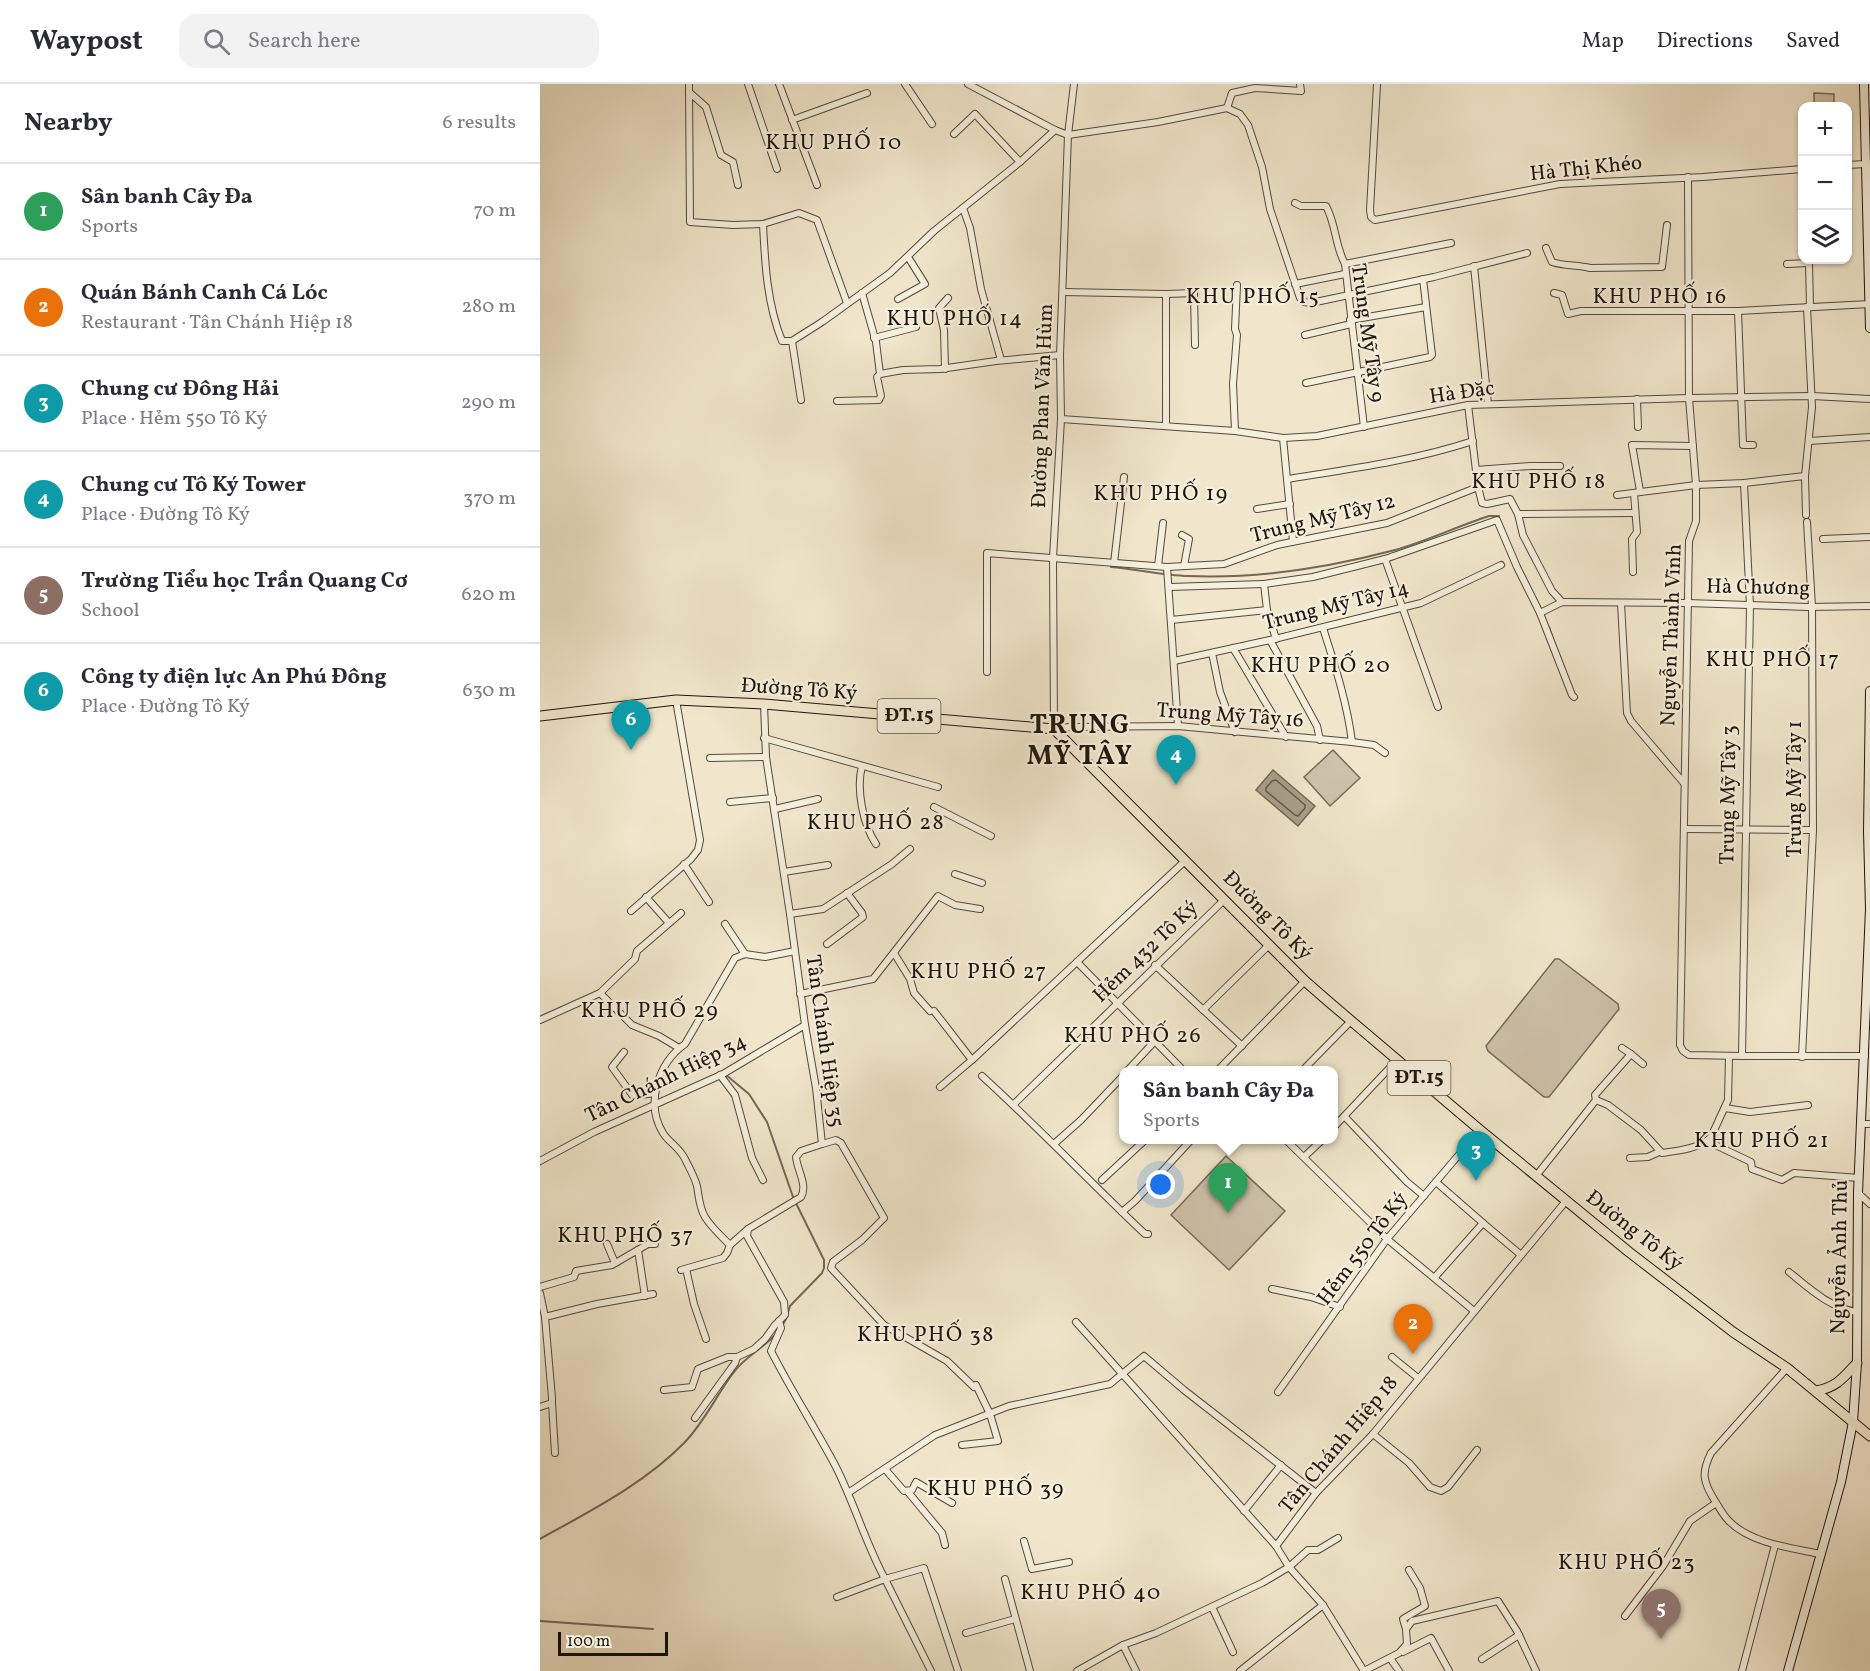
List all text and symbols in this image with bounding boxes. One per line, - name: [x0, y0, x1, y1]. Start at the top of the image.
- search box: [179, 14, 599, 68]
- text: Waypost: [30, 22, 143, 61]
- icon: search: [200, 25, 233, 58]
- text: Search here: [248, 26, 360, 57]
- text: Map: [1582, 27, 1624, 56]
- text: Directions: [1657, 27, 1753, 56]
- text: Saved: [1786, 27, 1840, 56]
- map controls: [1798, 102, 1852, 264]
- button: +: [1798, 102, 1852, 156]
- text: Nearby: [24, 105, 113, 141]
- text: 6 results: [443, 109, 516, 137]
- district label: KHU PHỐ 10: [765, 127, 903, 159]
- street label: Hà Thị Khéo: [1528, 149, 1644, 189]
- button: −: [1798, 156, 1852, 210]
- text: Sân banh Cây Đa: [81, 182, 253, 213]
- text: 1: [39, 197, 48, 225]
- text: 70 m: [473, 197, 516, 225]
- button: layers: [1798, 210, 1852, 264]
- text: Sports: [81, 213, 138, 241]
- street label: Trung Mỹ Tây 9: [1343, 262, 1391, 404]
- text: Quán Bánh Canh Cá Lóc: [81, 278, 328, 309]
- district label: KHU PHỐ 15: [1186, 281, 1320, 313]
- district label: KHU PHỐ 16: [1592, 281, 1728, 313]
- text: 2: [38, 293, 49, 321]
- text: 280 m: [461, 293, 516, 321]
- district label: KHU PHỐ 14: [886, 303, 1024, 335]
- street label: Đường Phan Văn Hùm: [1025, 303, 1061, 509]
- text: Restaurant · Tân Chánh Hiệp 18: [81, 309, 353, 337]
- text: Chung cư Đông Hải: [81, 374, 279, 405]
- street label: Hà Đặc: [1427, 374, 1497, 412]
- text: 3: [38, 389, 49, 417]
- text: 290 m: [461, 389, 516, 417]
- text: Place · Hẻm 550 Tô Ký: [81, 405, 267, 433]
- district label: KHU PHỐ 18: [1471, 466, 1607, 498]
- text: Chung cư Tô Ký Tower: [81, 470, 306, 501]
- district label: KHU PHỐ 19: [1093, 478, 1229, 510]
- text: 4: [37, 485, 50, 513]
- text: 370 m: [463, 485, 516, 513]
- street label: Trung Mỹ Tây 12: [1248, 487, 1398, 551]
- text: Place · Đường Tô Ký: [81, 501, 250, 529]
- street label: Nguyễn Thành Vĩnh: [1654, 543, 1690, 727]
- text: Trường Tiểu học Trần Quang Cơ: [81, 566, 408, 597]
- street label: Hà Chương: [1706, 573, 1810, 603]
- street label: Trung Mỹ Tây 14: [1260, 574, 1412, 638]
- text: 5: [39, 581, 48, 609]
- text: 620 m: [462, 581, 516, 609]
- text: School: [81, 597, 139, 625]
- district label: KHU PHỐ 17: [1706, 644, 1840, 676]
- district label: KHU PHỐ 20: [1251, 650, 1391, 682]
- text: Công ty điện lực An Phú Đông: [81, 662, 386, 693]
- street label: Đường Tô Ký: [740, 671, 859, 709]
- text: 6: [38, 677, 49, 705]
- text: 630 m: [463, 677, 516, 705]
- text: Place · Đường Tô Ký: [81, 693, 250, 721]
- street label: Trung Mỹ Tây 16: [1155, 696, 1305, 736]
- road number: ĐT.15: [878, 699, 940, 733]
- pin: 6: [612, 700, 650, 750]
- district label: TRUNG MỸ TÂY: [1027, 707, 1133, 776]
- street label: Trung Mỹ Tây 1: [1781, 721, 1810, 857]
- street label: Trung Mỹ Tây 3: [1713, 725, 1745, 865]
- pin: 4: [1156, 736, 1196, 785]
- district label: KHU PHỐ 28: [807, 807, 945, 839]
- street label: Đường Tô Ký: [1216, 865, 1319, 968]
- street label: Hẻm 432 Tô Ký: [1087, 894, 1206, 1010]
- street label: Tân Chánh Hiệp 35: [798, 953, 850, 1129]
- district label: KHU PHỐ 27: [910, 956, 1048, 988]
- district label: KHU PHỐ 29: [581, 995, 719, 1027]
- district label: KHU PHỐ 26: [1064, 1020, 1202, 1052]
- street label: Tân Chánh Hiệp 34: [580, 1027, 752, 1131]
- road number: ĐT.15: [1388, 1061, 1450, 1095]
- popup: [1119, 1066, 1338, 1144]
- text: Sân banh Cây Đa: [1143, 1076, 1314, 1107]
- text: Sports: [1143, 1107, 1200, 1135]
- district label: KHU PHỐ 21: [1694, 1125, 1830, 1157]
- pin: 3: [1456, 1132, 1496, 1181]
- pin: 1: [1208, 1164, 1248, 1213]
- your location: [1146, 1170, 1175, 1199]
- street label: Nguyễn Ảnh Thủ: [1824, 1179, 1856, 1335]
- street label: Đường Tô Ký: [1579, 1184, 1689, 1279]
- street label: Hẻm 550 Tô Ký: [1311, 1186, 1416, 1312]
- district label: KHU PHỐ 37: [557, 1220, 695, 1252]
- pin: 2: [1394, 1304, 1432, 1354]
- district label: KHU PHỐ 38: [857, 1319, 995, 1351]
- street label: Tân Chánh Hiệp 18: [1273, 1370, 1405, 1520]
- district label: KHU PHỐ 39: [927, 1473, 1065, 1505]
- district label: KHU PHỐ 23: [1558, 1547, 1696, 1579]
- district label: KHU PHỐ 40: [1020, 1577, 1162, 1609]
- pin: 5: [1642, 1590, 1680, 1639]
- scale bar: [558, 1629, 668, 1656]
- text: 100 m: [567, 1631, 610, 1653]

